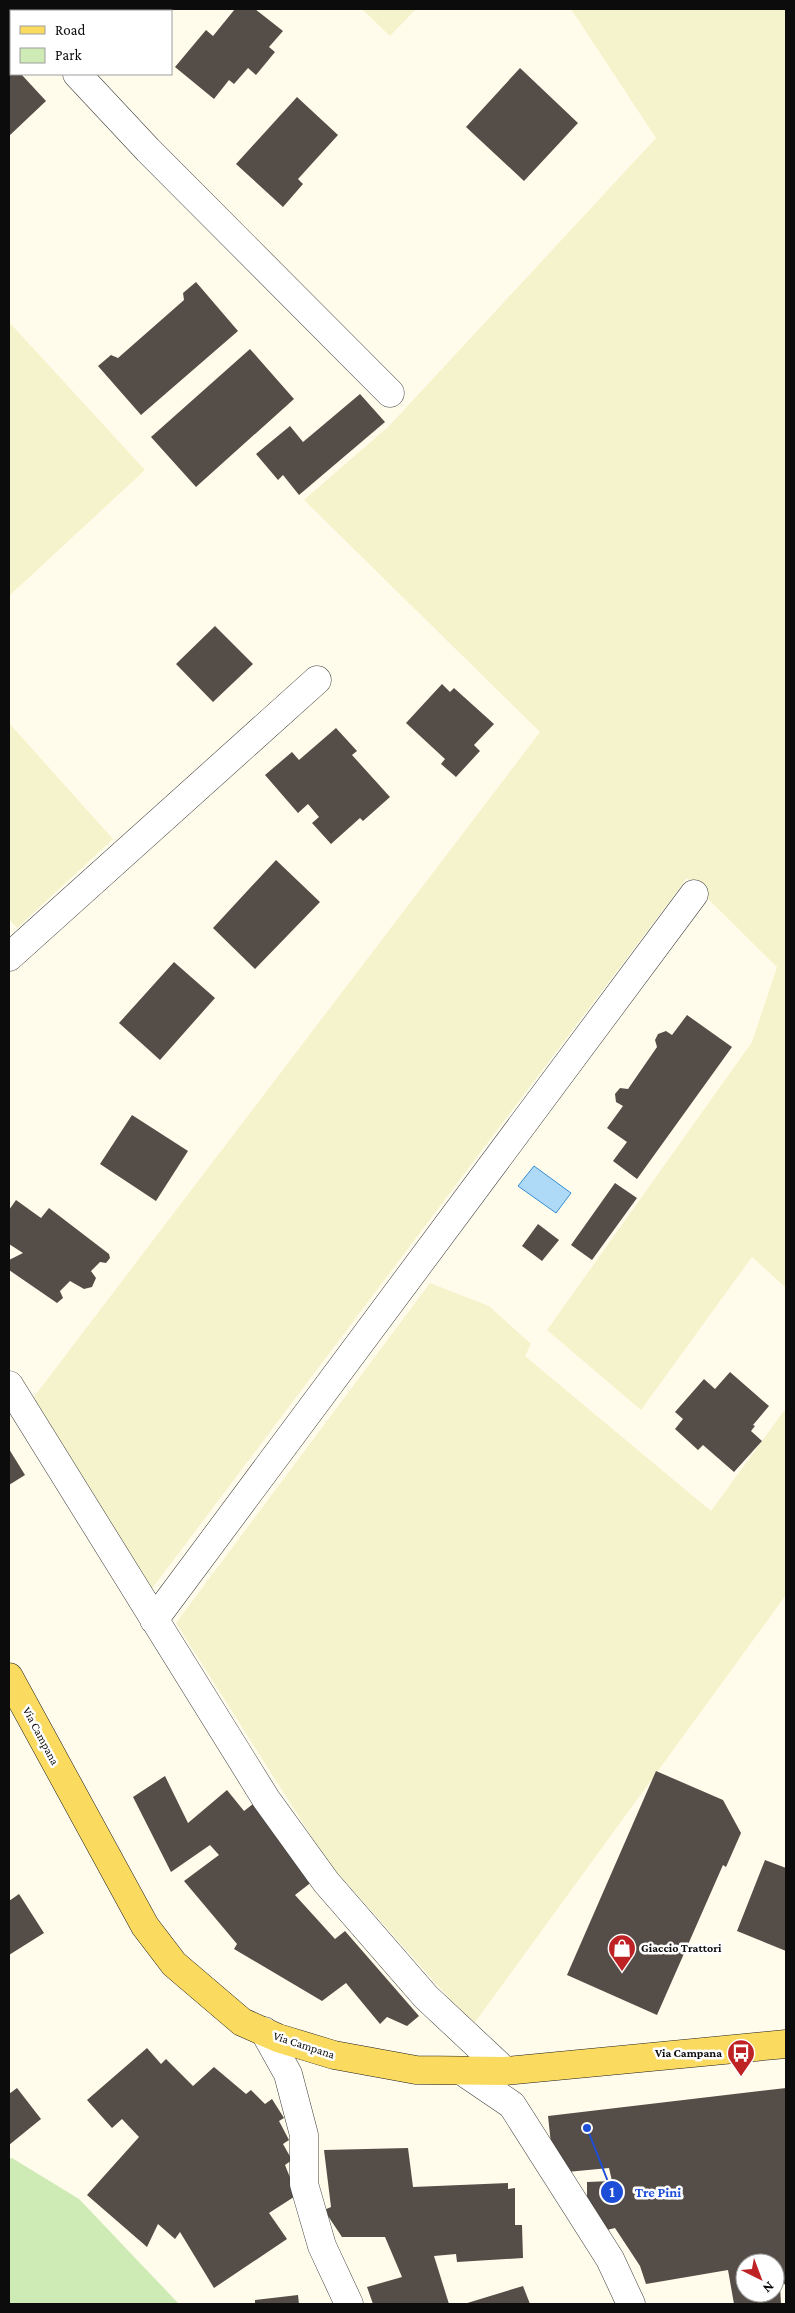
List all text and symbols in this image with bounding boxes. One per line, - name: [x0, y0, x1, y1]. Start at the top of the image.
- legend: [10, 10, 172, 75]
- text: Road: [55, 22, 86, 38]
- text: Park: [55, 47, 82, 63]
- street label: Via Campana: [20, 1705, 62, 1768]
- shop icon: Giaccio Trattori: [607, 1933, 637, 1972]
- place label: Giaccio Trattori: [641, 1941, 722, 1955]
- street label: Via Campana: [272, 2029, 337, 2062]
- bus stop icon: Via Campana: [726, 2038, 756, 2077]
- place label: Via Campana: [654, 2046, 722, 2060]
- callout: Tre Pini: [599, 2178, 691, 2207]
- text: 1: [609, 2184, 615, 2200]
- text: Tre Pini: [635, 2184, 681, 2200]
- north arrow: [735, 2253, 785, 2303]
- text: N: [759, 2279, 778, 2297]

